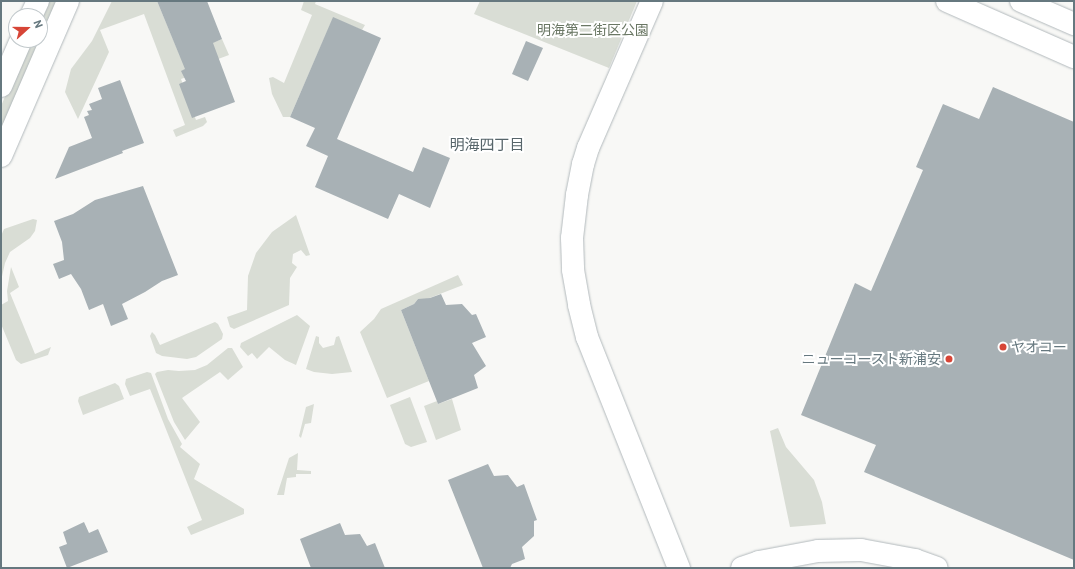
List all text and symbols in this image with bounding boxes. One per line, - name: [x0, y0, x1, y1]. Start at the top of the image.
- north arrow: [8, 8, 48, 48]
- text: N: [31, 18, 46, 30]
- park label: 明海第二街区公園: [537, 22, 649, 38]
- district label: 明海四丁目: [450, 136, 524, 154]
- place label: ヤオコー: [1011, 339, 1067, 355]
- marker: ヤオコー: [998, 342, 1008, 352]
- place label: ニューコースト新浦安: [801, 351, 941, 367]
- marker: ニューコースト新浦安: [944, 354, 954, 364]

